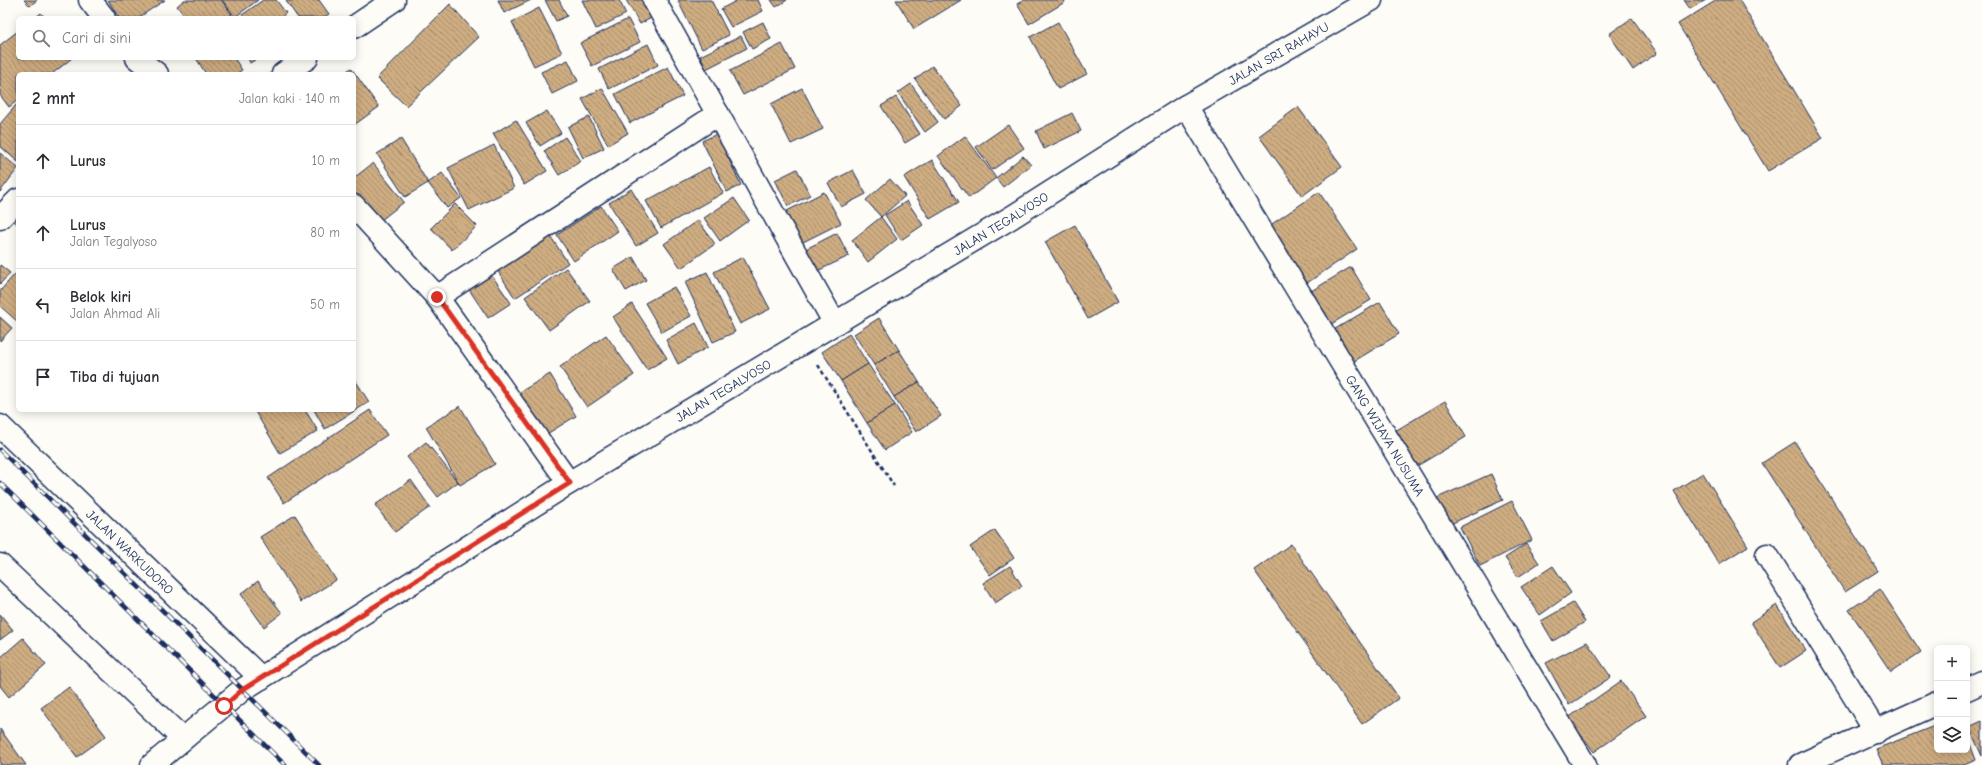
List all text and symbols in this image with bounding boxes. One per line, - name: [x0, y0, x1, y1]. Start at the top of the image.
- search box: [16, 16, 356, 60]
- street label: JALAN SRI RAHAYU: [1226, 18, 1331, 88]
- icon: search: [30, 27, 52, 49]
- text: Cari di sini: [62, 29, 131, 47]
- text: 2 mnt: [32, 89, 75, 108]
- text: Jalan kaki · 140 m: [239, 91, 340, 106]
- icon: ahead: [32, 150, 54, 172]
- text: Lurus: [70, 152, 106, 170]
- text: 10 m: [312, 153, 340, 168]
- street label: JALAN TEGALYOSO: [951, 188, 1051, 258]
- text: Lurus: [70, 216, 106, 234]
- icon: ahead: [32, 222, 54, 244]
- text: 80 m: [310, 225, 340, 240]
- text: Jalan Tegalyoso: [70, 234, 157, 249]
- text: Belok kiri: [70, 288, 131, 306]
- route end: [428, 288, 446, 306]
- icon: left: [32, 294, 54, 316]
- text: 50 m: [310, 297, 340, 312]
- text: Jalan Ahmad Ali: [70, 306, 160, 321]
- street label: JALAN TEGALYOSO: [673, 356, 773, 425]
- icon: arrive: [32, 366, 54, 388]
- text: Tiba di tujuan: [70, 368, 159, 386]
- street label: GANG WIJAYA NUSUMA: [1343, 372, 1428, 499]
- street label: JALAN WARKUDORO: [84, 506, 177, 597]
- map controls: [1934, 645, 1970, 753]
- button: +: [1934, 645, 1970, 681]
- button: −: [1934, 681, 1970, 717]
- route start: [215, 697, 233, 715]
- button: layers: [1934, 717, 1970, 753]

